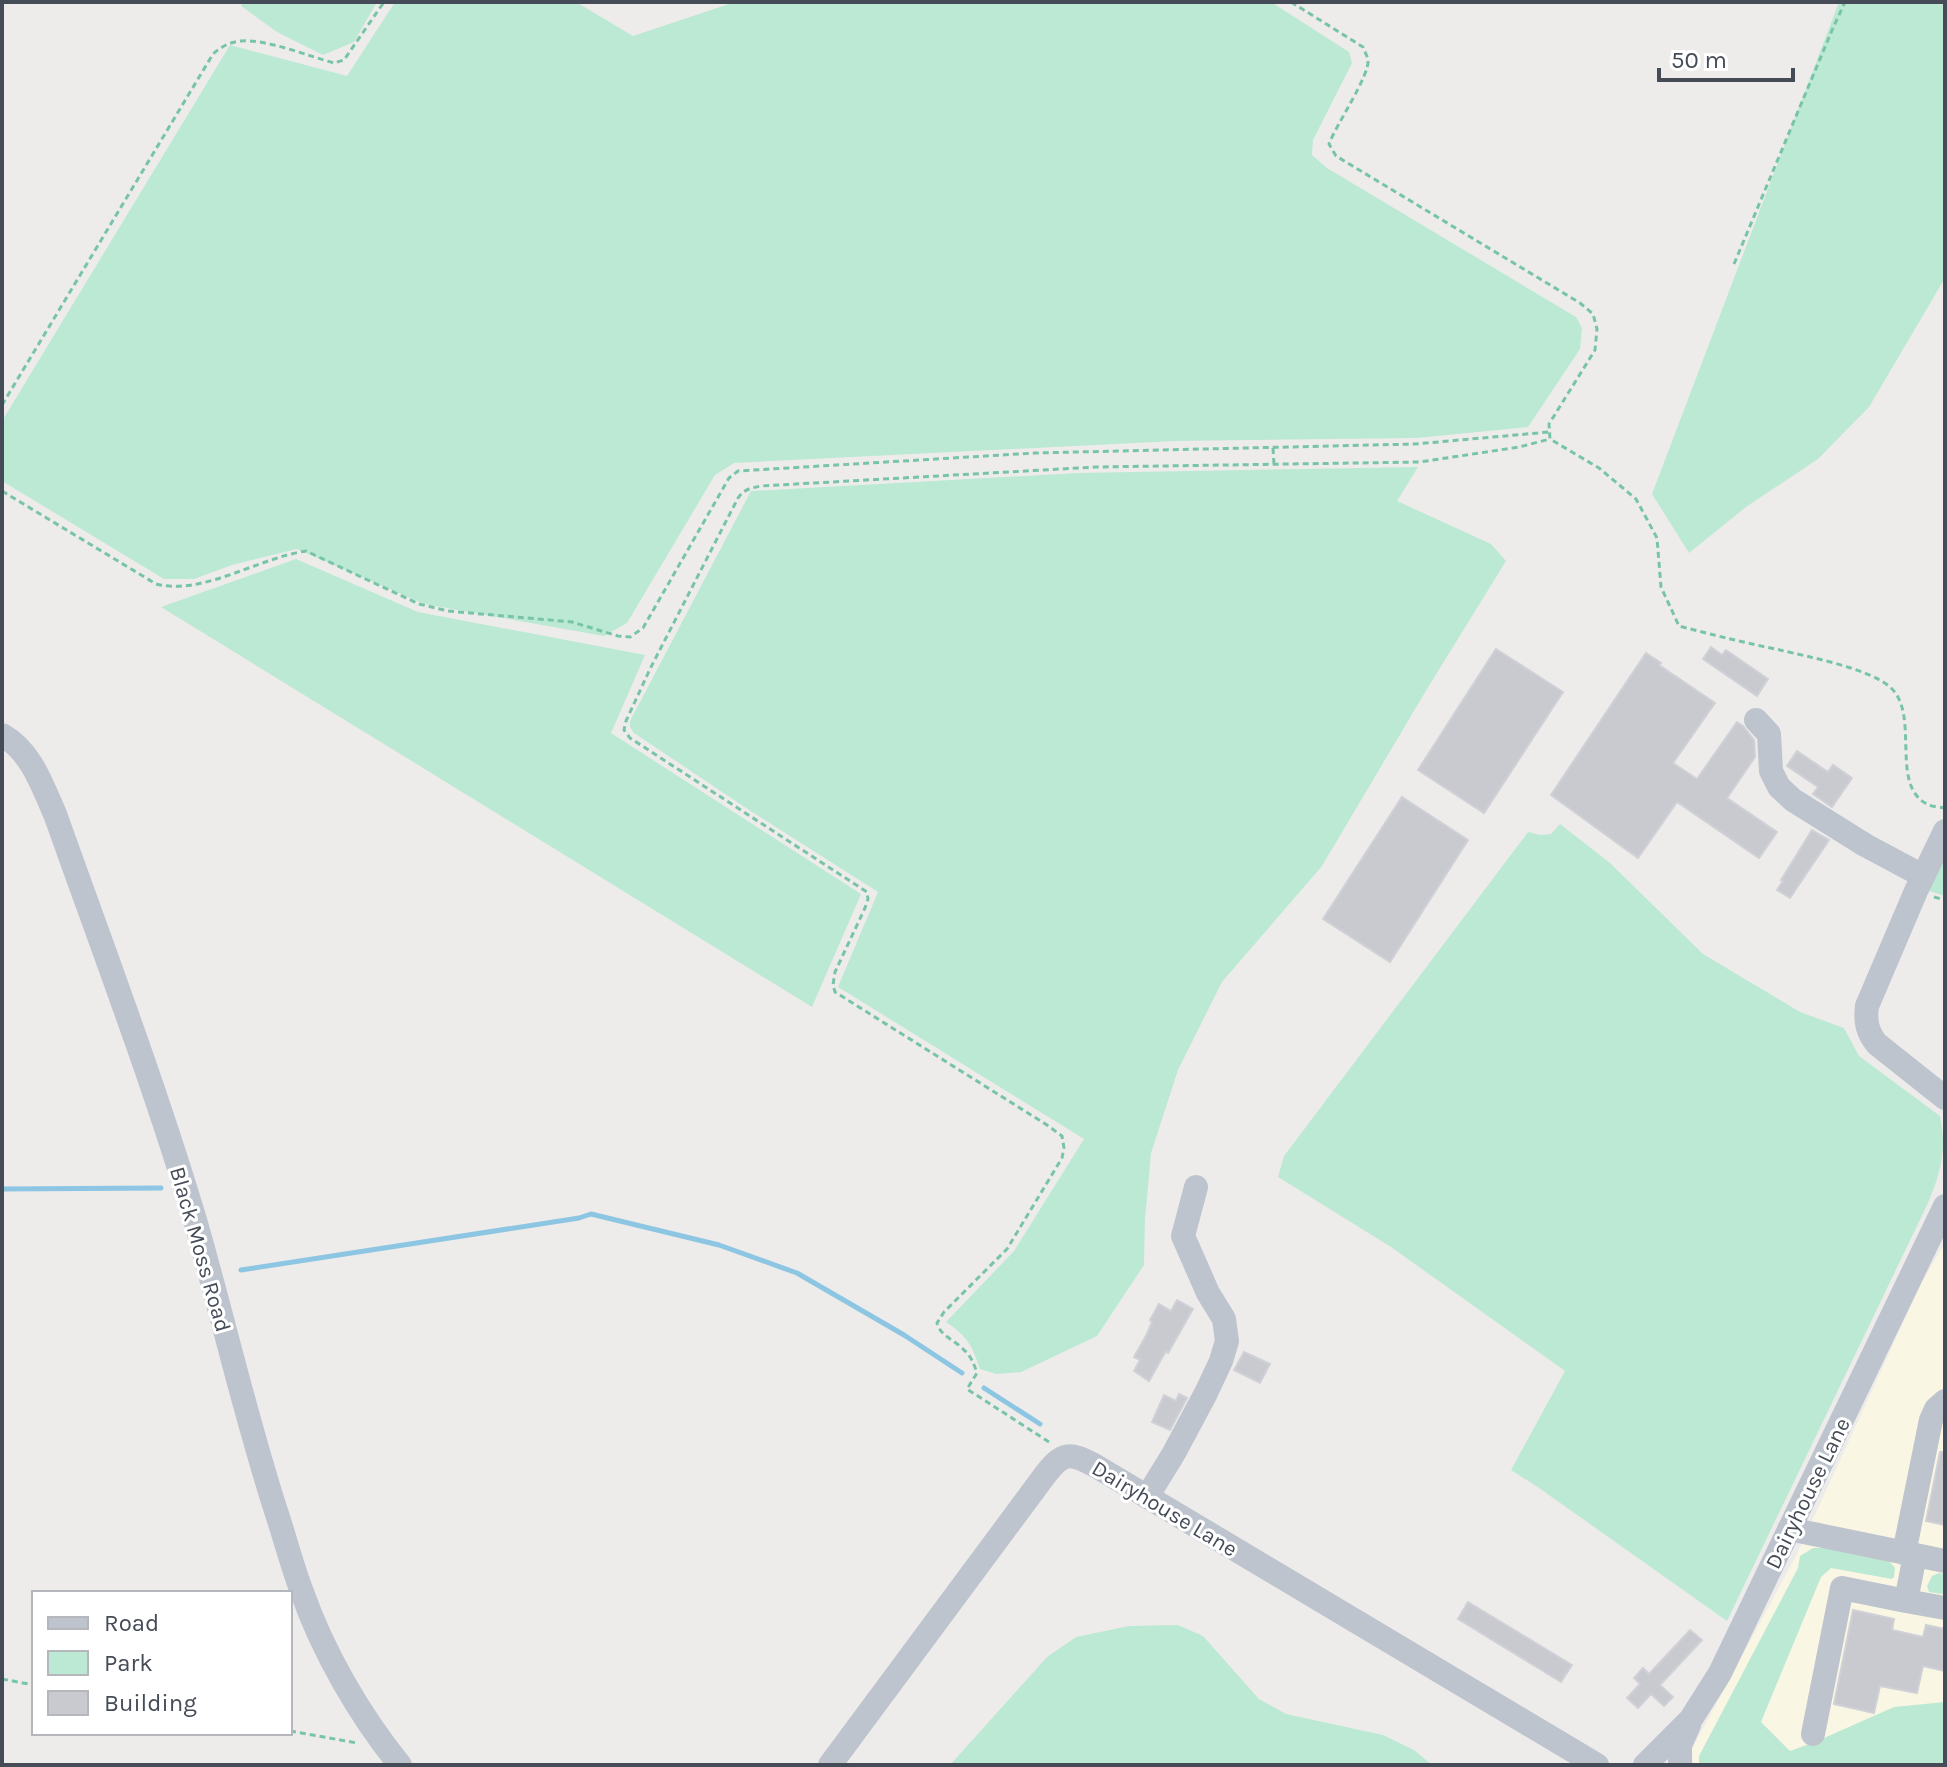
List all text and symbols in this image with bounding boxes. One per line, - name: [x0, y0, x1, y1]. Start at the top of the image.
- scale bar: [1659, 32, 1793, 82]
- text: 50 m: [1671, 46, 1727, 74]
- street label: Black Moss Road: [164, 1164, 236, 1335]
- street label: Dairyhouse Lane: [1760, 1414, 1856, 1573]
- street label: Dairyhouse Lane: [1087, 1455, 1242, 1563]
- legend: [32, 1591, 292, 1735]
- text: Road: [104, 1609, 159, 1637]
- text: Park: [104, 1649, 153, 1677]
- text: Building: [104, 1689, 197, 1717]

